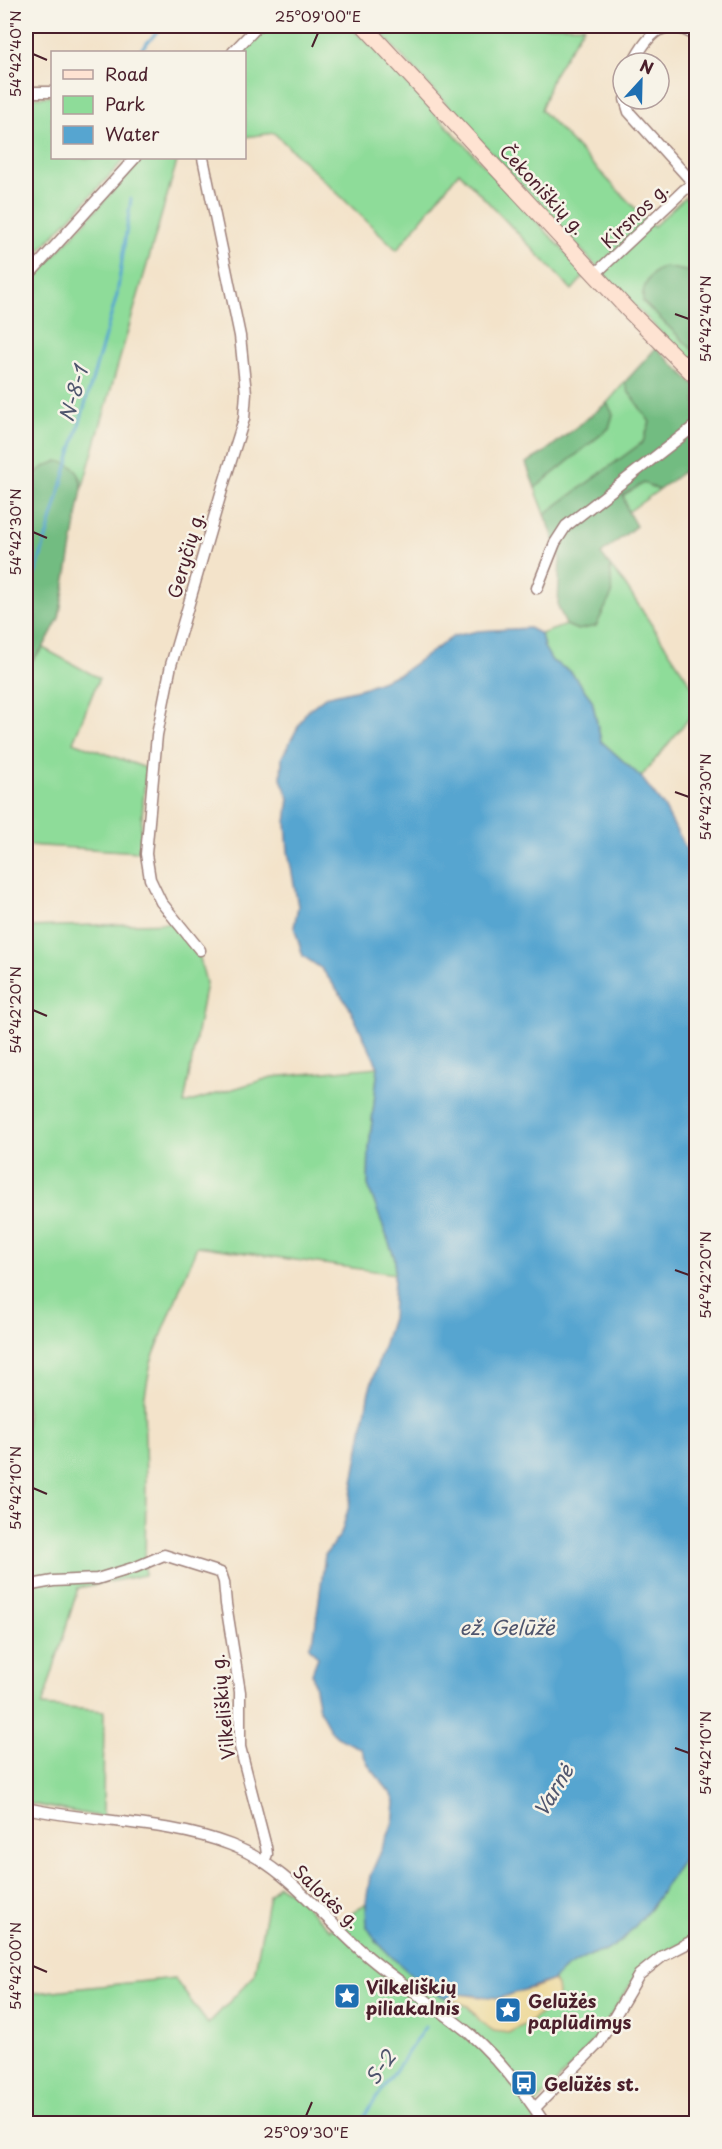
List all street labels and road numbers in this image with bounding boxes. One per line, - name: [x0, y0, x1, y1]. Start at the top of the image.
- street label: Čekoniškių g.: [494, 138, 592, 240]
- street label: Kirsnos g.: [594, 176, 674, 254]
- street label: Geryčių g.: [160, 509, 210, 601]
- street label: Vilkeliškių g.: [203, 1653, 241, 1761]
- street label: Salotės g.: [287, 1858, 367, 1934]

